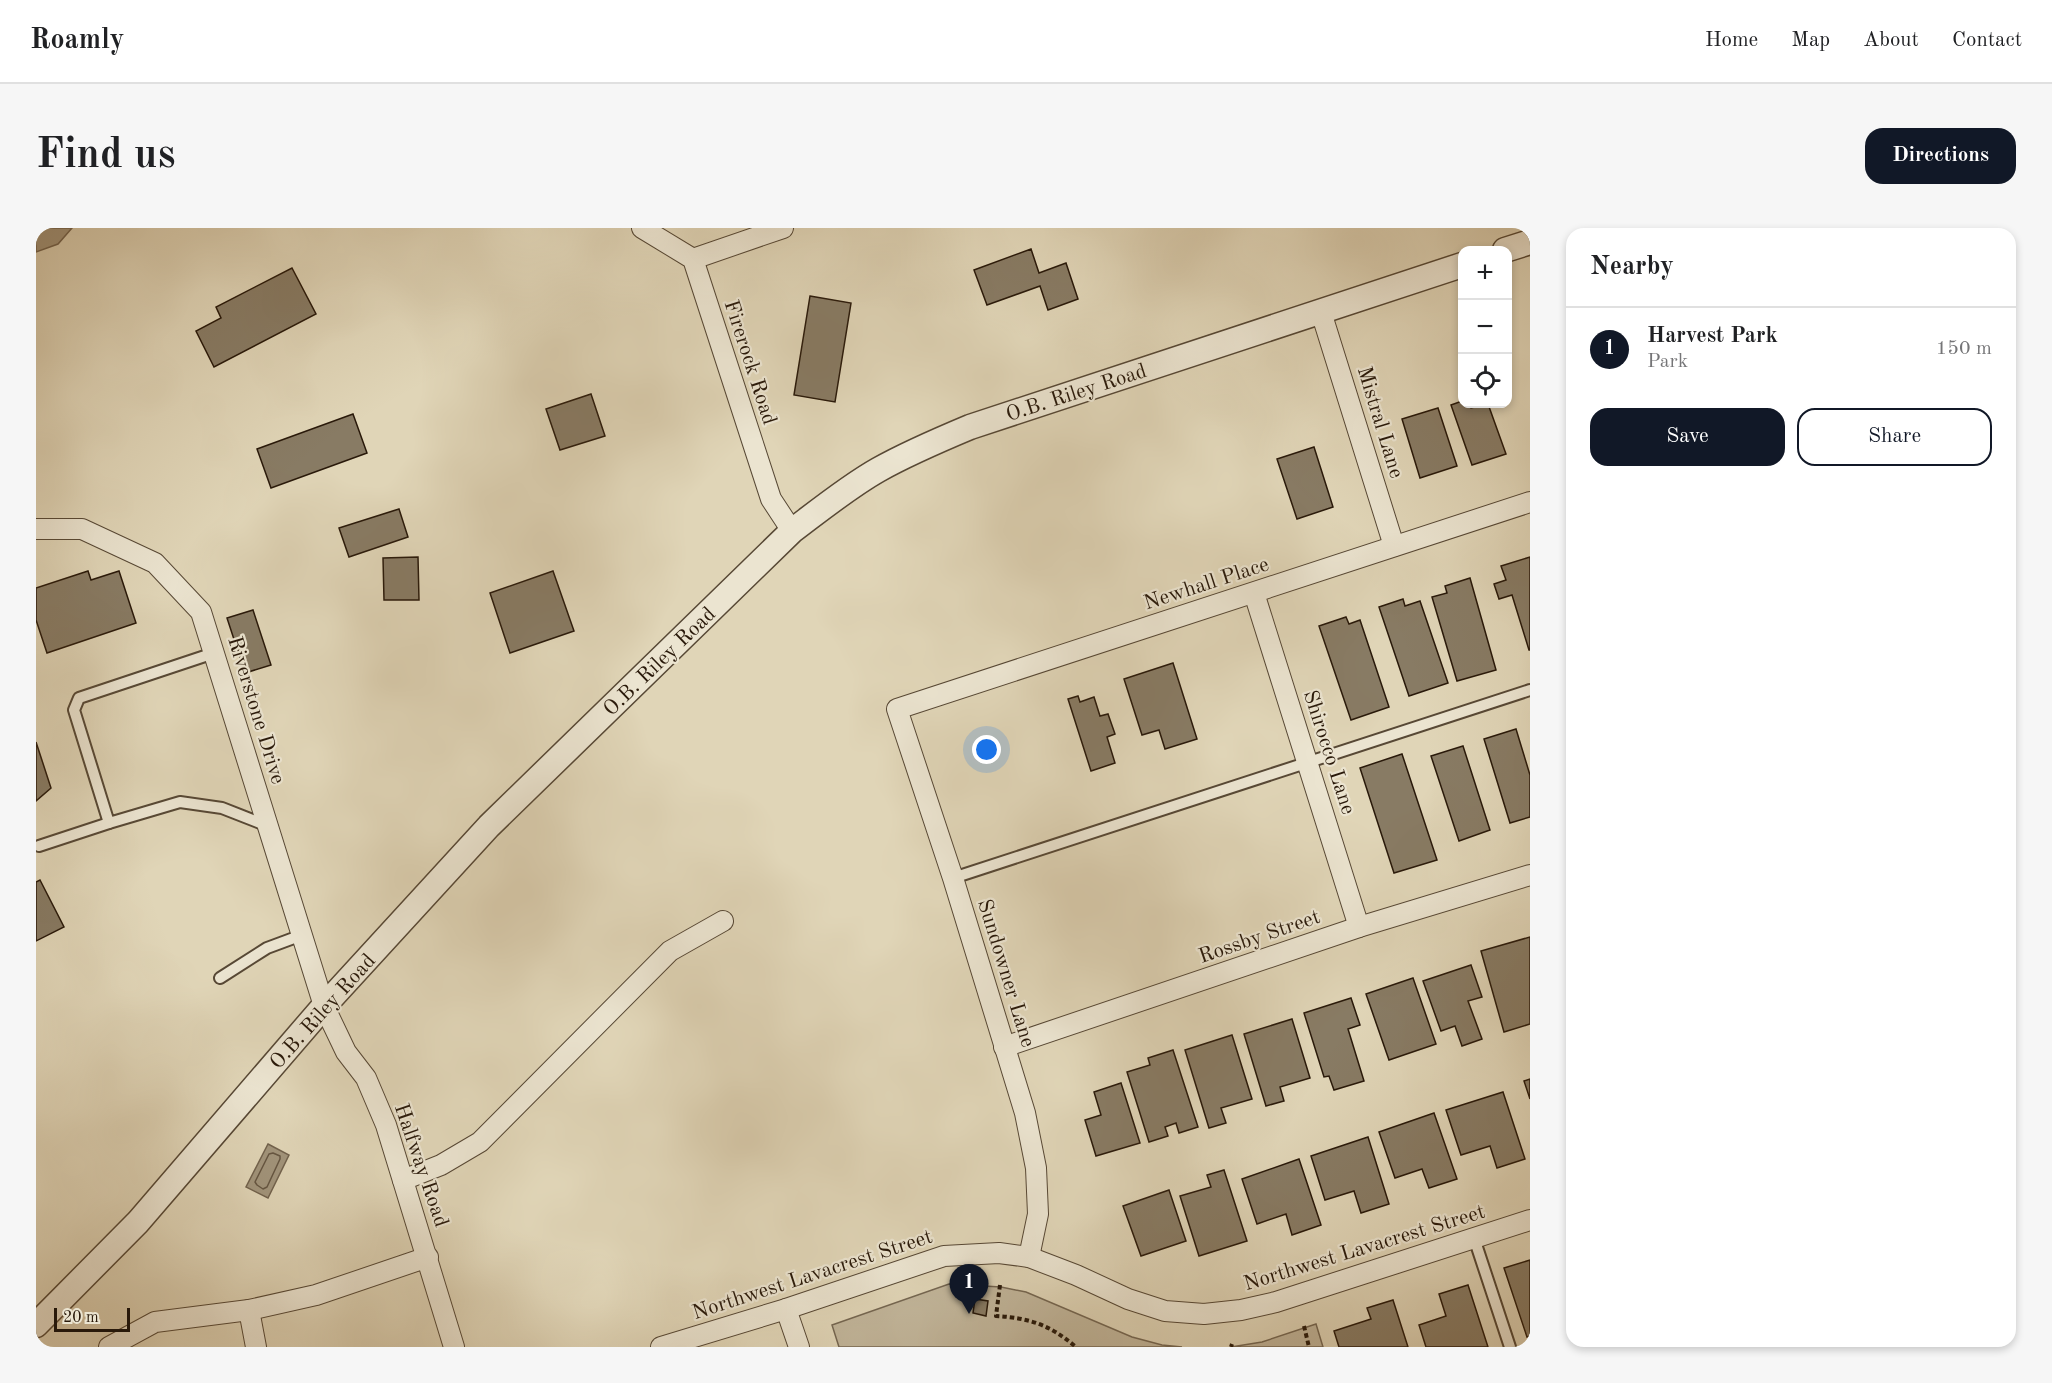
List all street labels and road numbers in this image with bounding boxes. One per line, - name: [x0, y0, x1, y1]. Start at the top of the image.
- street label: Firerock Road: [720, 297, 780, 428]
- street label: O.B. Riley Road: [1003, 361, 1149, 426]
- street label: Mistral Lane: [1353, 364, 1407, 481]
- street label: Newhall Place: [1141, 554, 1272, 615]
- street label: O.B. Riley Road: [600, 604, 720, 721]
- street label: Riverstone Drive: [223, 634, 288, 787]
- street label: Shirocco Lane: [1299, 688, 1359, 817]
- street label: Sundowner Lane: [973, 897, 1038, 1050]
- street label: Rossby Street: [1196, 907, 1323, 968]
- street label: O.B. Riley Road: [266, 950, 380, 1074]
- street label: Halfway Road: [390, 1101, 452, 1230]
- street label: Northwest Lavacrest Street: [1241, 1202, 1488, 1295]
- street label: Northwest Lavacrest Street: [690, 1227, 935, 1324]

